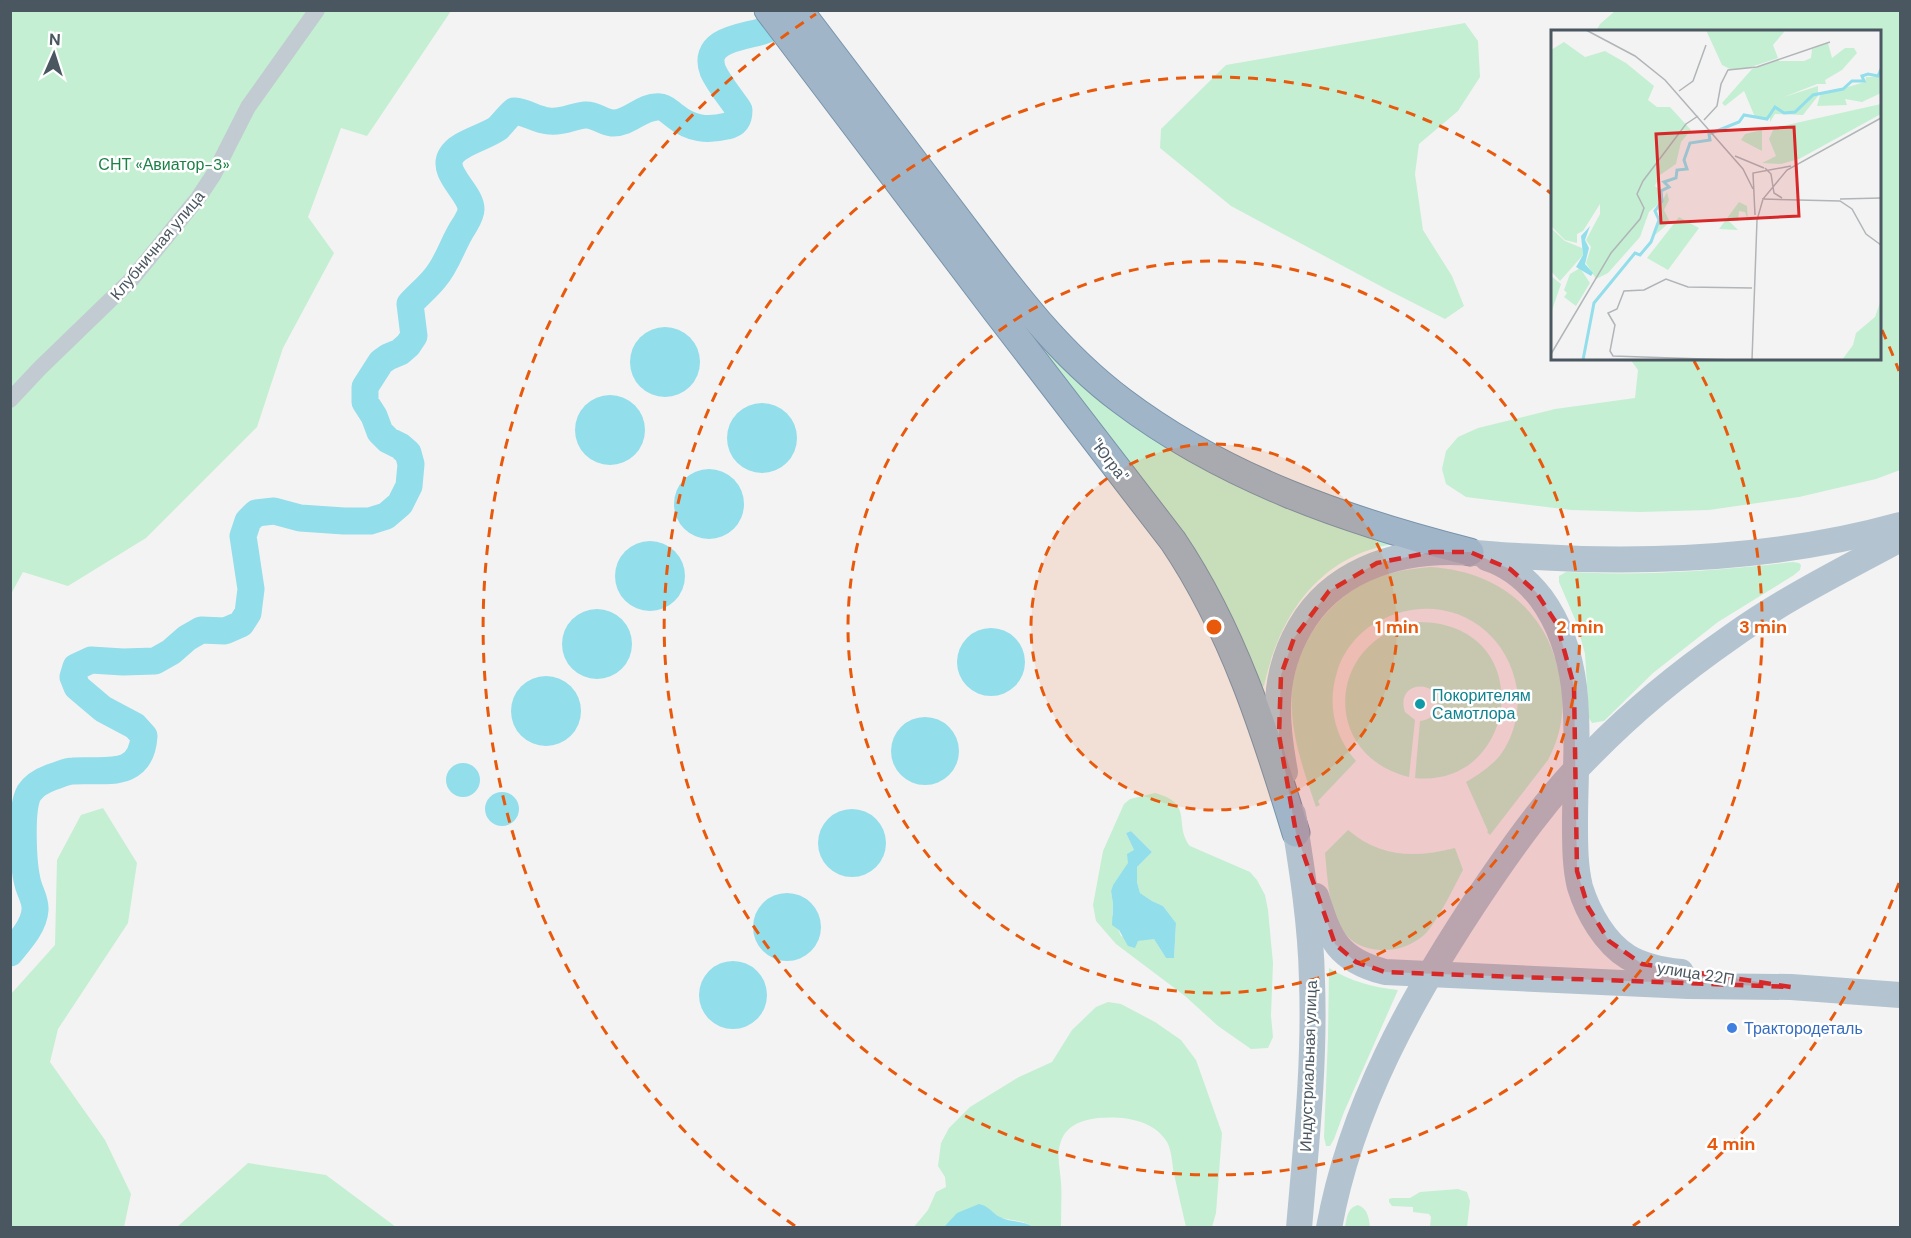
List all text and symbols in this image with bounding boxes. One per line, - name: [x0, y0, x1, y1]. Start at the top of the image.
- north arrow: [24, 24, 84, 84]
- text: N: [48, 29, 61, 50]
- inset map: [1551, 30, 1881, 360]
- park label: СНТ «Авиатор-3»: [98, 154, 230, 175]
- street label: Клубничная улица: [105, 186, 209, 304]
- street label: "Югра": [1086, 434, 1133, 486]
- text: 1 min: [1375, 615, 1419, 639]
- text: 2 min: [1556, 615, 1604, 639]
- text: 3 min: [1739, 615, 1787, 639]
- centre of rings: [1204, 617, 1224, 637]
- place label: Покорителям Самотлора: [1432, 685, 1531, 724]
- marker: Покорителям Самотлора: [1413, 697, 1427, 711]
- street label: улица 22П: [1656, 957, 1736, 990]
- street label: Индустриальная улица: [1295, 980, 1322, 1152]
- place label: Трактородеталь: [1744, 1018, 1863, 1039]
- marker: Трактородеталь: [1725, 1021, 1739, 1035]
- text: 4 min: [1707, 1132, 1755, 1156]

